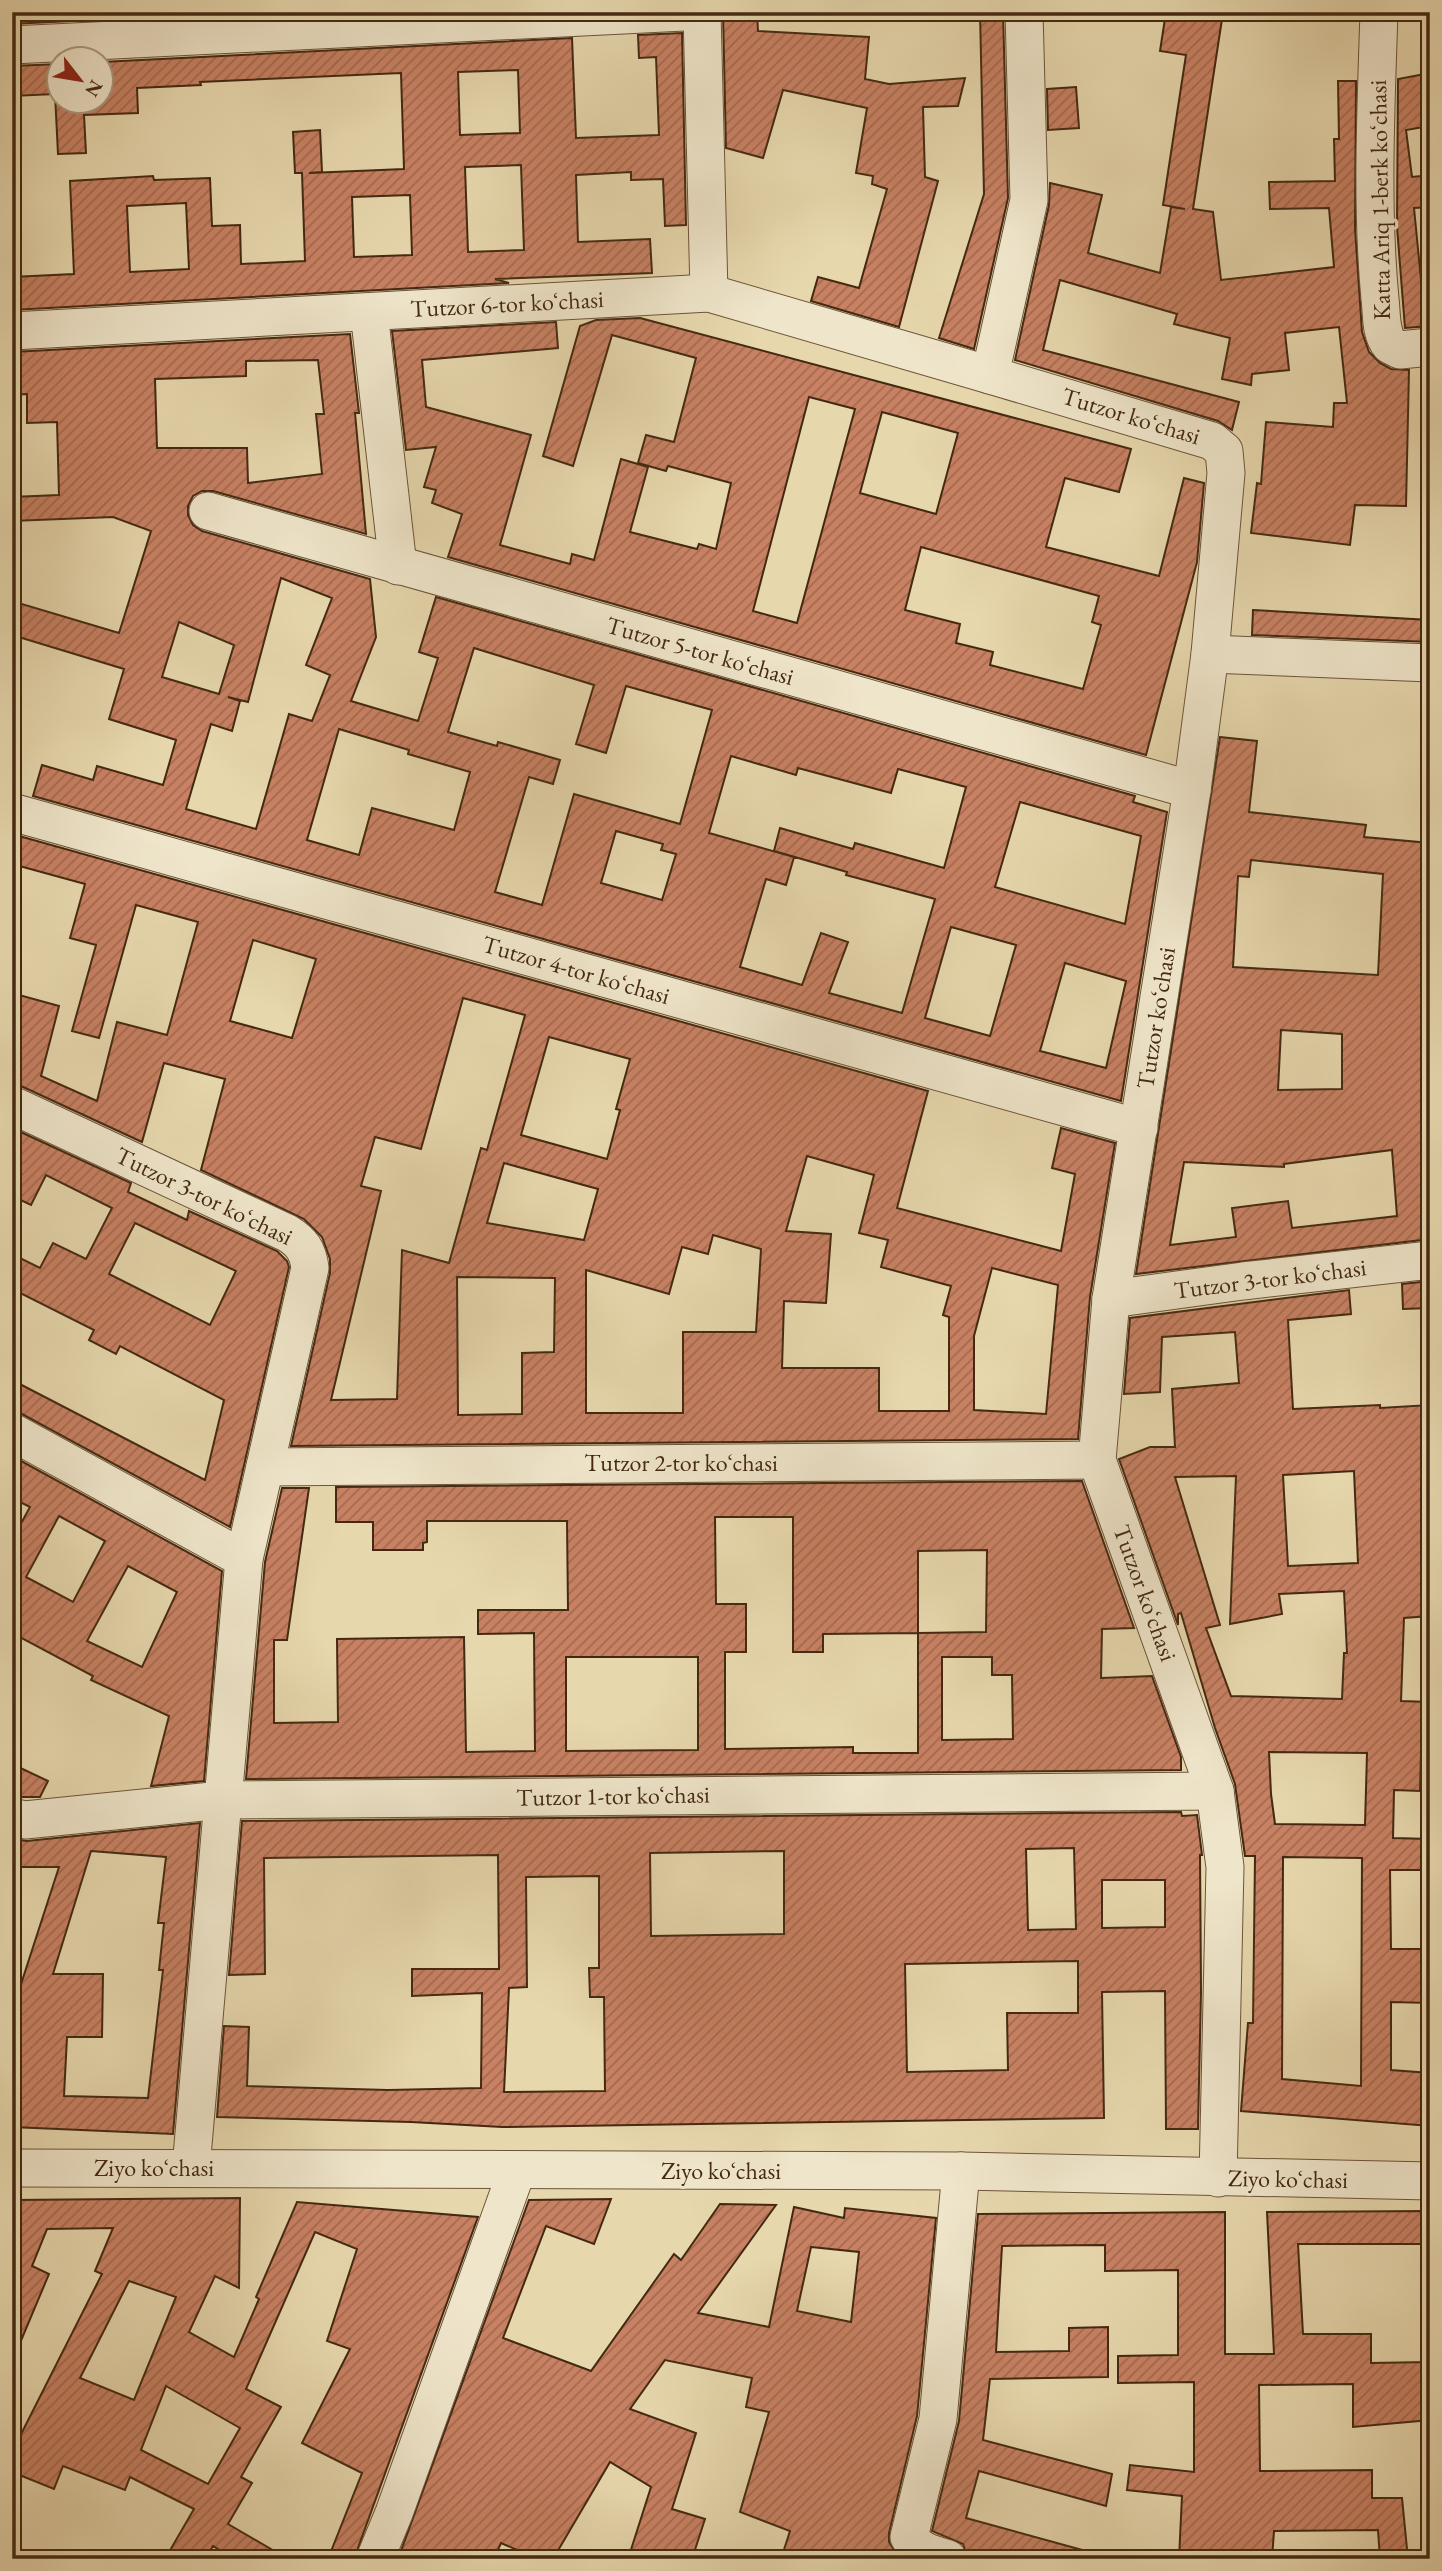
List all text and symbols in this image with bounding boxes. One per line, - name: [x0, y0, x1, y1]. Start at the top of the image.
- north arrow: [46, 46, 116, 116]
- text: N: [79, 75, 109, 102]
- street label: Katta Ariq 1-berk koʻchasi: [1362, 79, 1397, 320]
- street label: Tutzor 6-tor koʻchasi: [409, 283, 605, 324]
- street label: Tutzor koʻchasi: [1058, 380, 1204, 451]
- street label: Tutzor 5-tor koʻchasi: [603, 609, 798, 692]
- street label: Tutzor 4-tor koʻchasi: [479, 928, 674, 1011]
- street label: Tutzor koʻchasi: [1129, 945, 1182, 1091]
- street label: Tutzor 3-tor koʻchasi: [110, 1139, 298, 1252]
- street label: Tutzor 3-tor koʻchasi: [1172, 1251, 1368, 1306]
- street label: Tutzor 2-tor koʻchasi: [584, 1447, 778, 1478]
- street label: Tutzor koʻchasi: [1106, 1520, 1185, 1666]
- street label: Tutzor 1-tor koʻchasi: [516, 1778, 710, 1813]
- street label: Ziyo koʻchasi: [94, 2152, 214, 2183]
- street label: Ziyo koʻchasi: [661, 2155, 781, 2186]
- street label: Ziyo koʻchasi: [1228, 2162, 1348, 2195]

